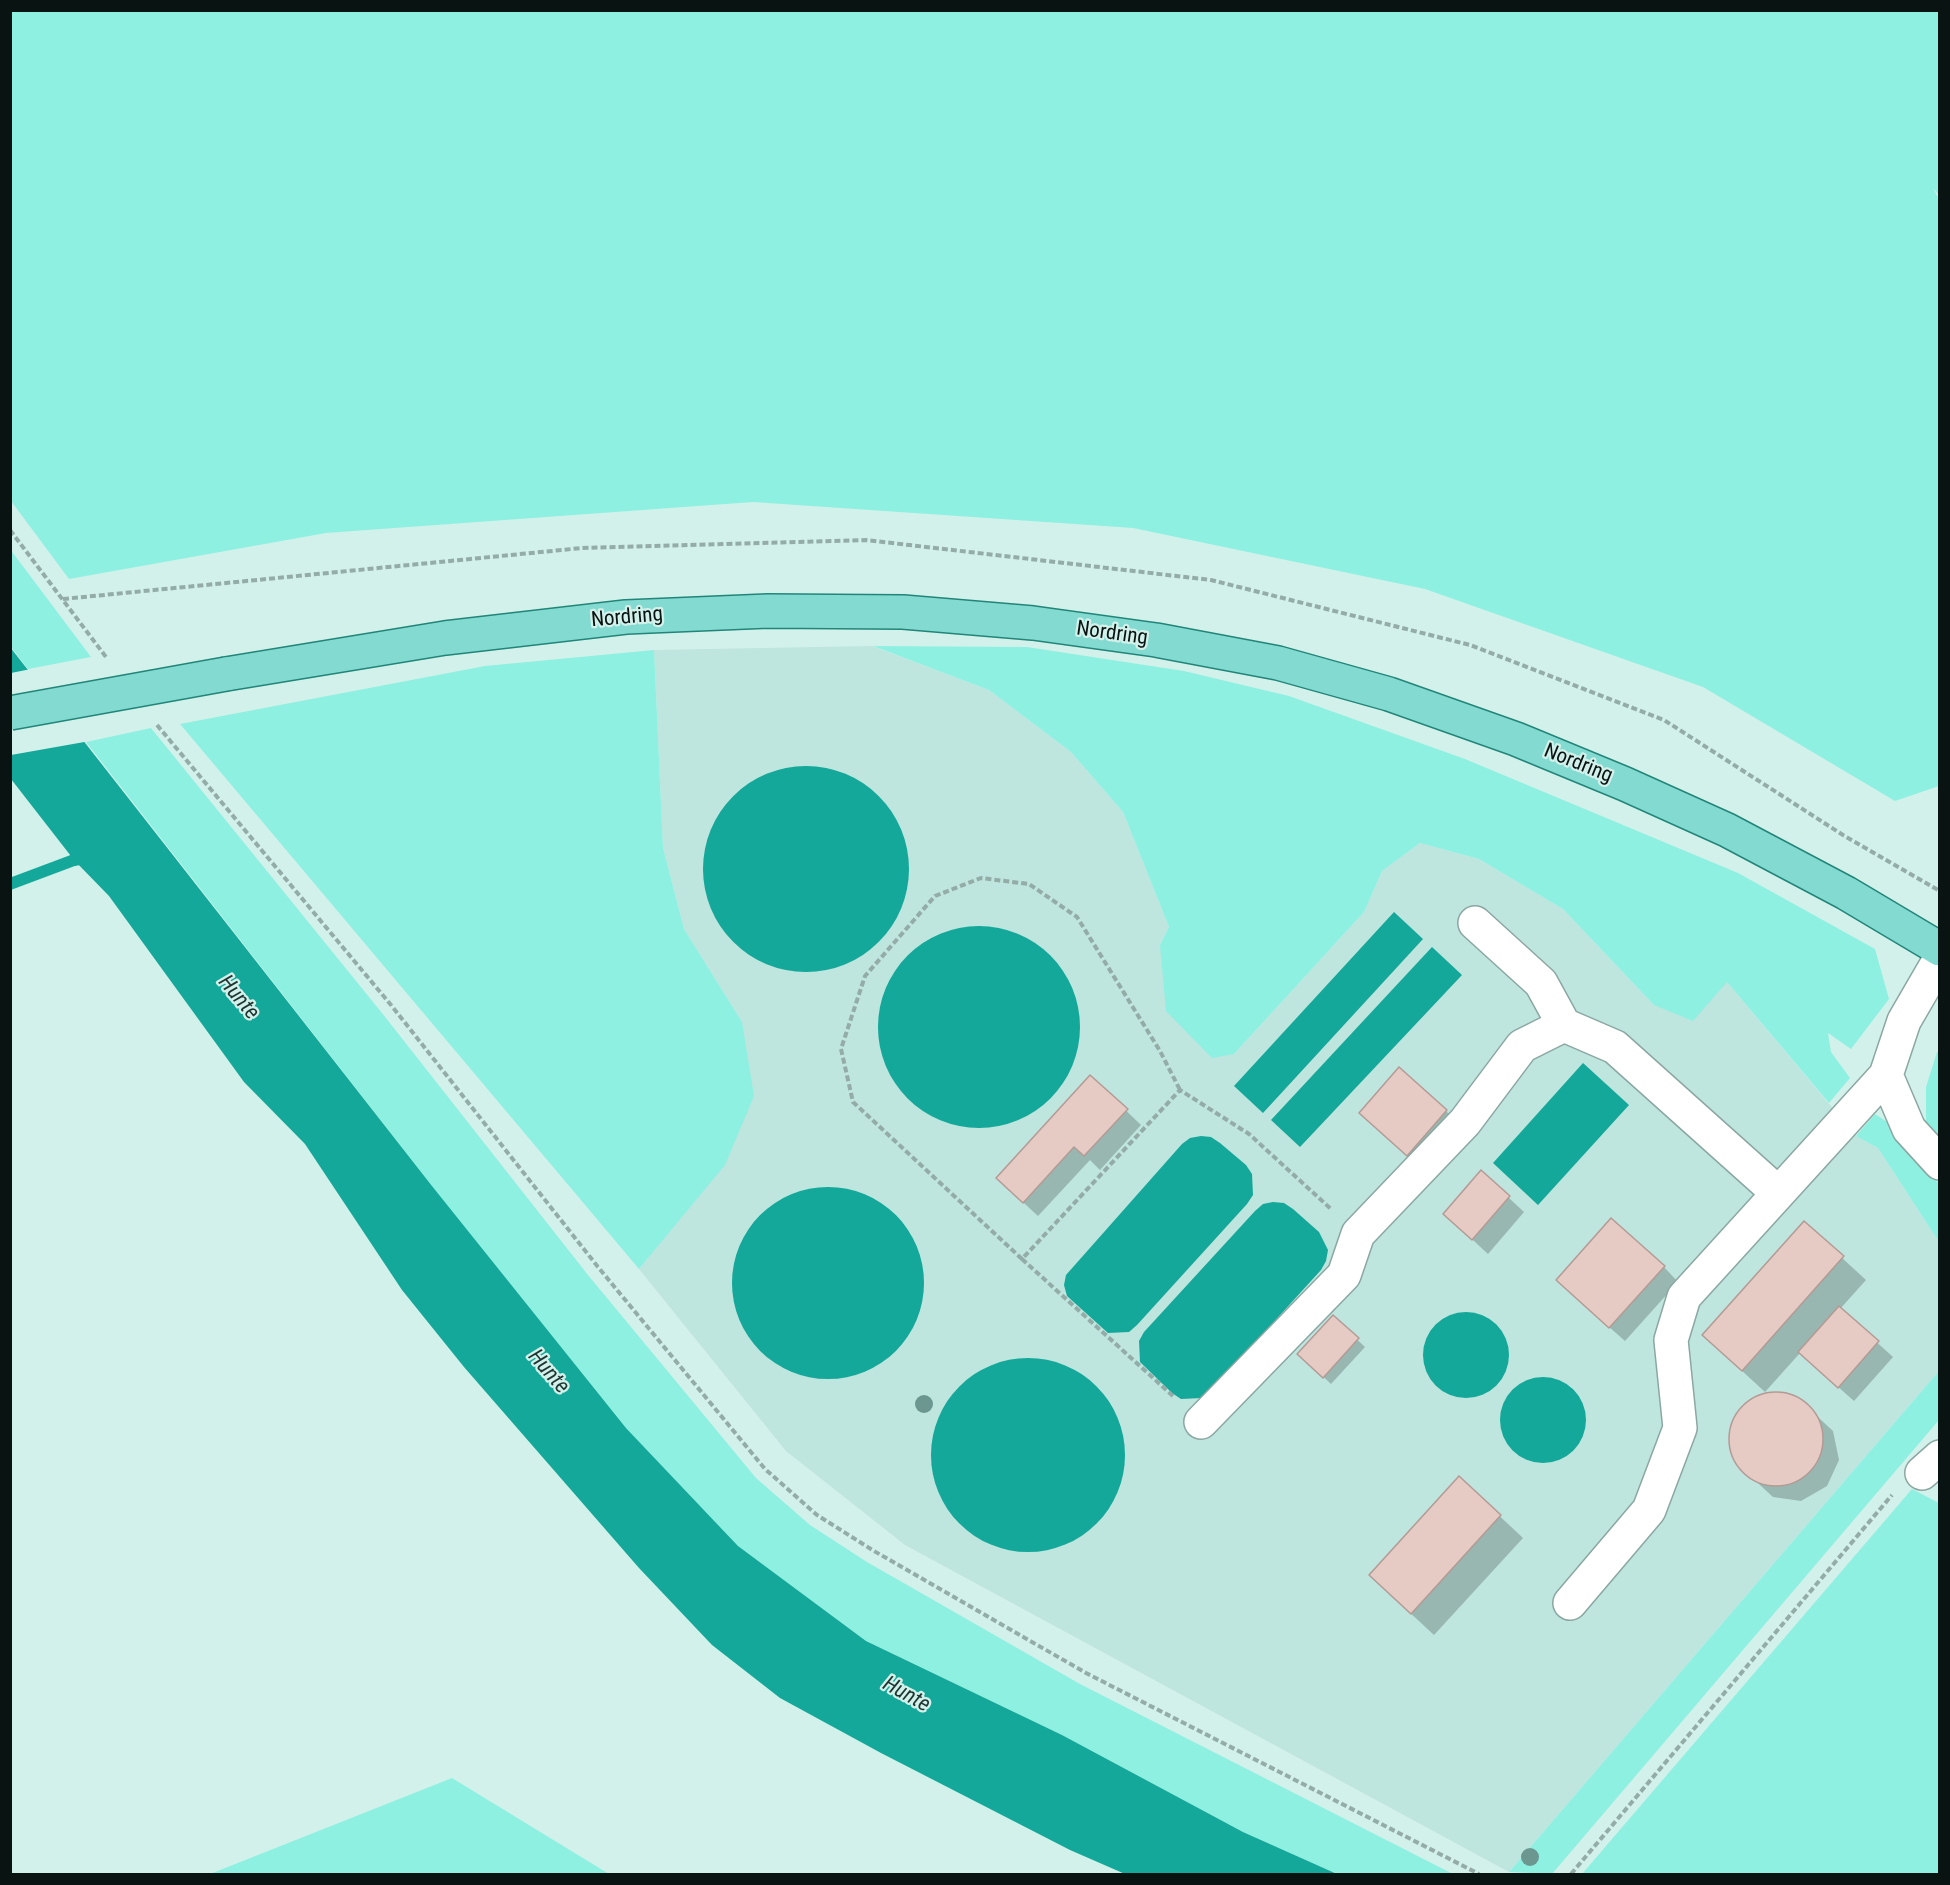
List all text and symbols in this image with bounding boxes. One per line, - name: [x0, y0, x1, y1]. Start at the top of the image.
- street label: Nordring: [590, 602, 664, 634]
- street label: Nordring: [1075, 617, 1149, 651]
- street label: Nordring: [1540, 739, 1616, 789]
- water label: Hunte: [212, 970, 264, 1026]
- water label: Hunte: [522, 1344, 574, 1400]
- water label: Hunte: [878, 1671, 934, 1719]

